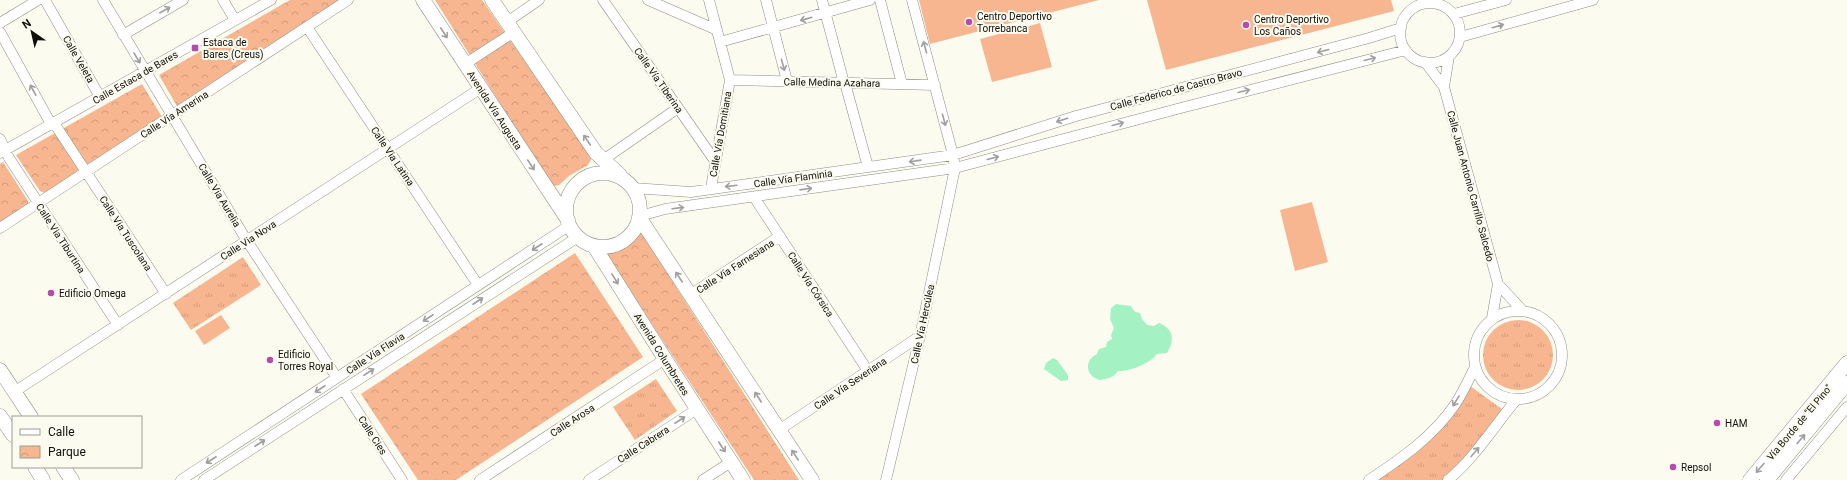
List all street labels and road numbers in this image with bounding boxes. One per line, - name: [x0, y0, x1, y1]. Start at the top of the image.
- street label: Calle Veleta: [61, 34, 96, 85]
- street label: Calle Vía Tiberina: [632, 45, 685, 115]
- street label: Calle Estaca de Bares: [91, 49, 180, 106]
- street label: Calle Federico de Castro Bravo: [1109, 66, 1244, 112]
- street label: Avenida Vía Augusta: [465, 69, 524, 152]
- street label: Calle Medina Azahara: [784, 76, 880, 89]
- street label: Calle Vía Amerina: [138, 88, 210, 140]
- street label: Calle Vía Domitiana: [708, 90, 733, 178]
- street label: Calle Juan Antonio Carrillo Salcedo: [1445, 109, 1496, 263]
- street label: Calle Via Latina: [369, 125, 416, 188]
- street label: Calle Via Aurelia: [196, 161, 243, 229]
- street label: Calle Vía Flaminia: [753, 168, 833, 189]
- street label: Calle Via Tuscolana: [97, 194, 154, 273]
- street label: Calle Via Tiburtina: [34, 201, 87, 275]
- street label: Calle Via Nova: [218, 218, 278, 263]
- street label: Calle Vía Farnesiana: [694, 237, 776, 296]
- street label: Calle Vía Córsica: [785, 250, 836, 319]
- street label: Calle Vía Hercúlea: [909, 283, 936, 365]
- street label: Avenida Columbretes: [632, 311, 691, 397]
- street label: Calle Vía Flavia: [344, 330, 407, 376]
- street label: Calle Vía Severiana: [812, 355, 889, 412]
- street label: Vía Borde de "El Pino": [1765, 382, 1834, 462]
- street label: Calle Arosa: [548, 402, 597, 439]
- street label: Calle Cies: [356, 414, 389, 457]
- street label: Calle Cabrera: [615, 424, 671, 465]

